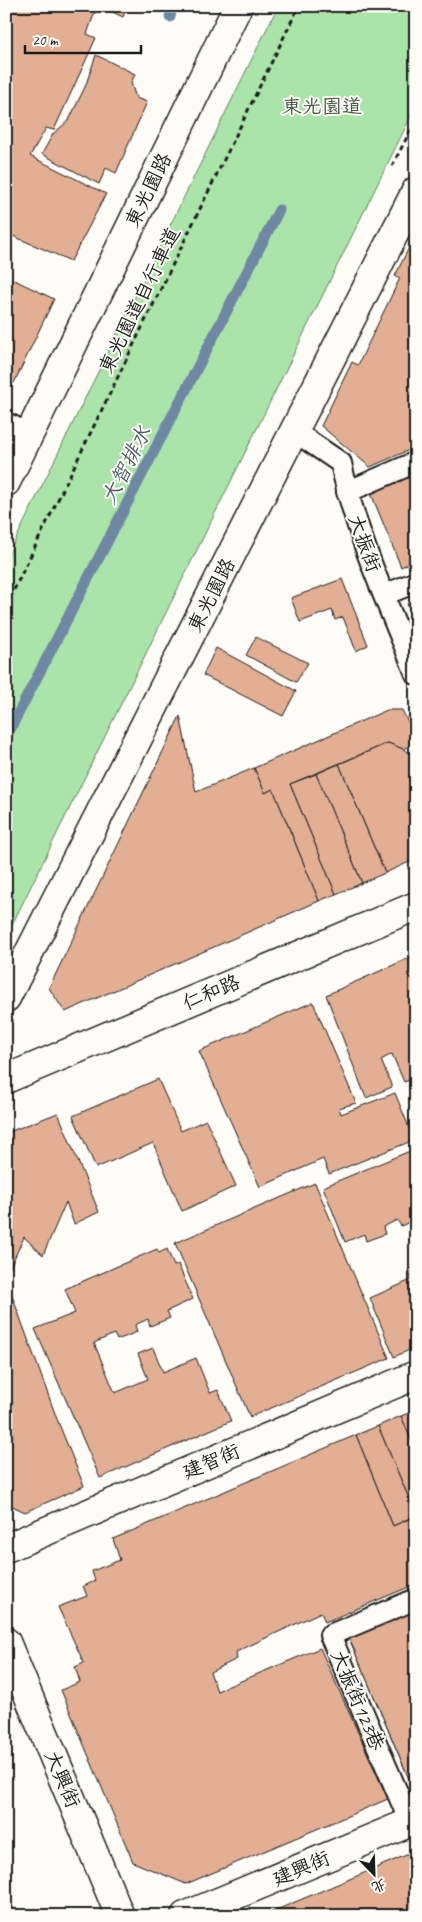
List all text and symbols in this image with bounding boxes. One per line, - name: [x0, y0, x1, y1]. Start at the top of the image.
- scale bar: [25, 22, 141, 54]
- text: 20 m: [32, 31, 59, 50]
- park label: 東光園道: [282, 94, 362, 119]
- street label: 東光園路: [120, 148, 178, 232]
- street label: 東光園道自行車道: [93, 223, 186, 378]
- water label: 大智排水: [95, 421, 157, 508]
- street label: 大振街: [343, 511, 387, 576]
- street label: 東光園路: [182, 553, 241, 637]
- street label: 仁和路: [179, 969, 245, 1016]
- street label: 建智街: [179, 1438, 244, 1485]
- street label: 大振街123巷: [325, 1646, 390, 1755]
- street label: 大興街: [39, 1747, 86, 1812]
- street label: 建興街: [269, 1845, 334, 1892]
- north arrow: [350, 1850, 400, 1900]
- text: 北: [369, 1875, 389, 1896]

